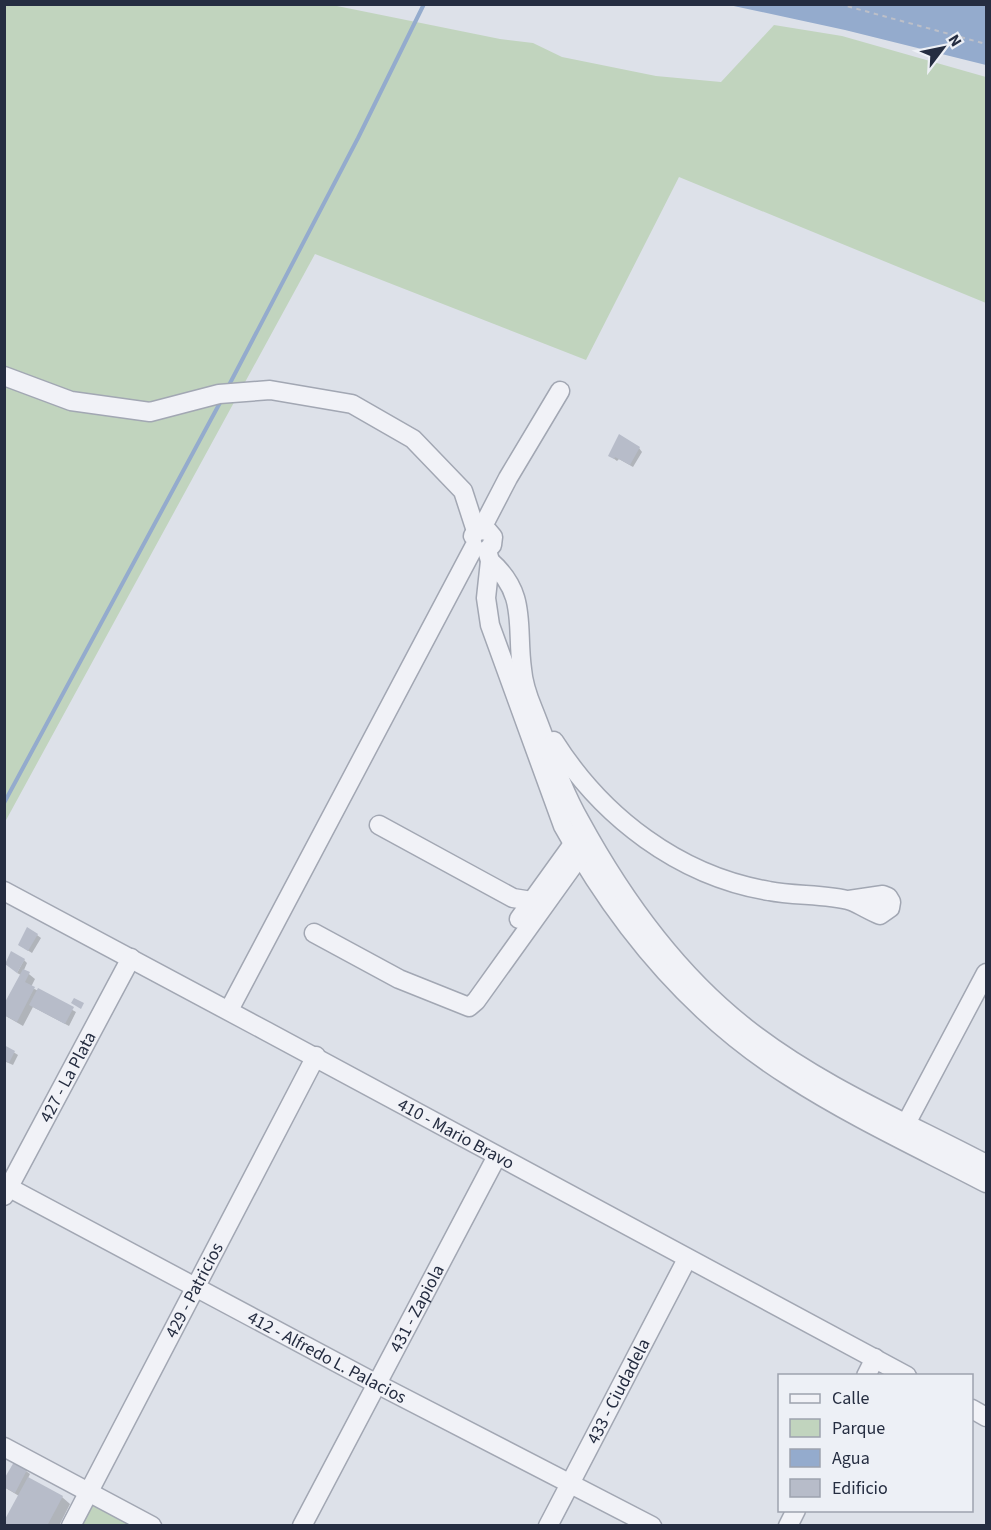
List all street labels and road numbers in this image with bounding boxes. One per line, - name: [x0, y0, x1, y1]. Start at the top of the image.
- street label: 427 - La Plata: [34, 1027, 102, 1127]
- street label: 410 - Mario Bravo: [393, 1092, 519, 1176]
- street label: 429 - Patricios: [159, 1238, 230, 1343]
- street label: 431 - Zapiola: [384, 1260, 451, 1357]
- street label: 412 - Alfredo L. Palacios: [243, 1305, 411, 1410]
- street label: 433 - Ciudadela: [581, 1334, 656, 1449]

